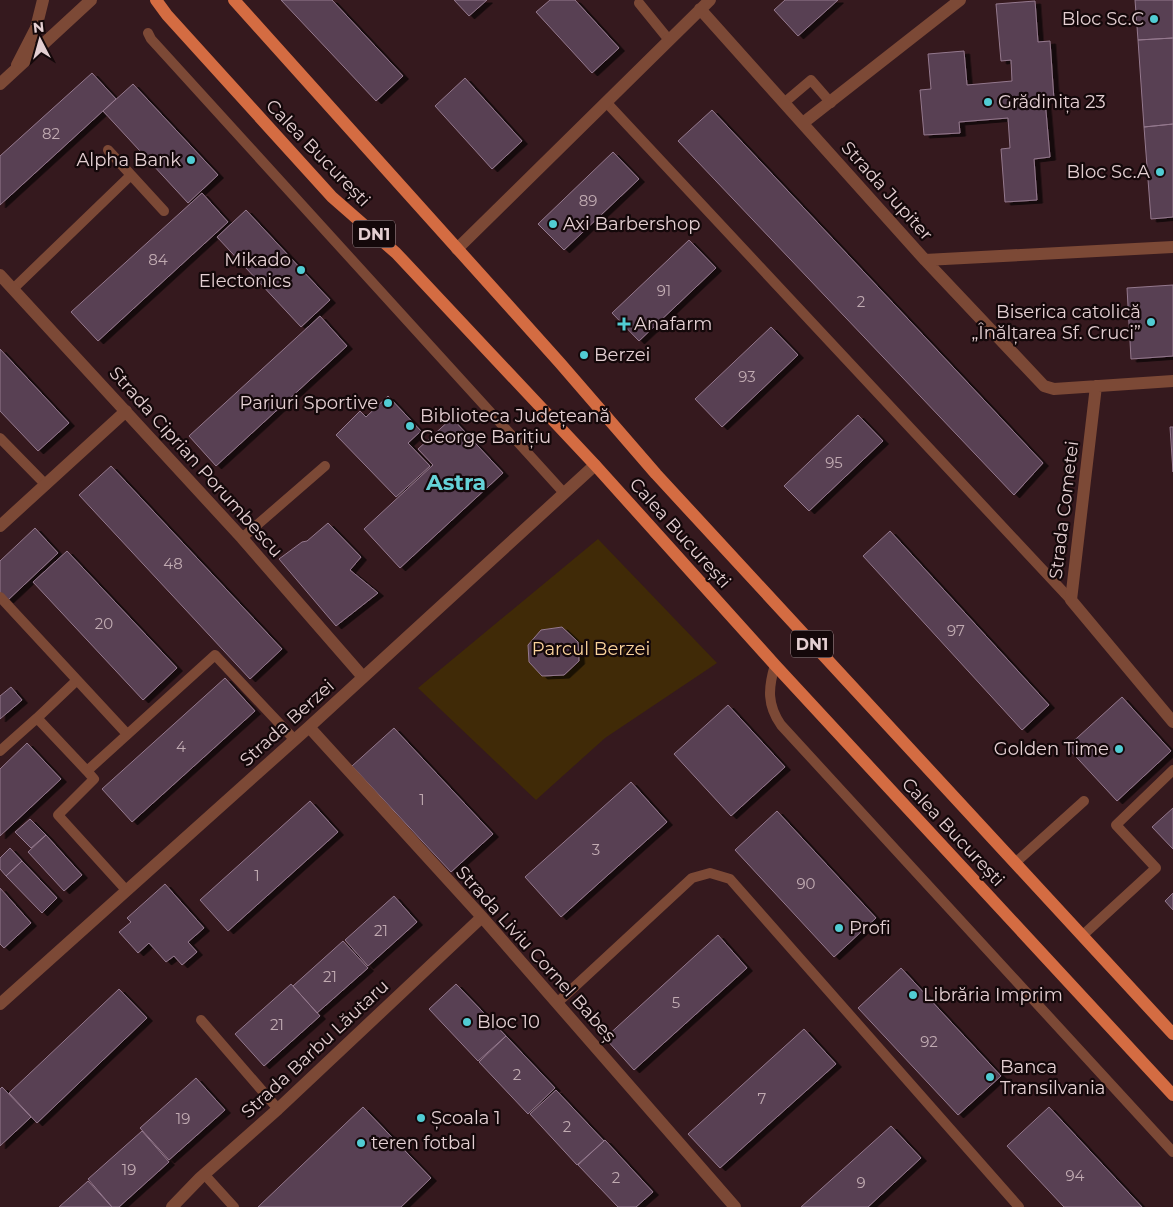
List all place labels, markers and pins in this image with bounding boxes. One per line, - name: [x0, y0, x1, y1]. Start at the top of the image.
- place label: Bloc Sc.C: [1062, 8, 1144, 30]
- marker: Bloc Sc.C: [1148, 13, 1160, 25]
- place label: Grădinița 23: [998, 91, 1106, 114]
- marker: Grădinița 23: [982, 96, 994, 108]
- place label: Alpha Bank: [76, 149, 181, 171]
- marker: Alpha Bank: [185, 154, 197, 166]
- place label: Bloc Sc.A: [1067, 161, 1150, 183]
- marker: Bloc Sc.A: [1154, 166, 1166, 178]
- place label: Axi Barbershop: [563, 213, 700, 235]
- marker: Axi Barbershop: [547, 218, 559, 230]
- place label: Mikado Electonics: [199, 249, 291, 292]
- marker: Mikado Electonics: [295, 264, 307, 276]
- place label: Biserica catolică „Înălțarea Sf. Cruci”: [971, 301, 1141, 345]
- place label: Anafarm: [634, 313, 712, 335]
- marker: Biserica catolică „Înălțarea Sf. Cruci”: [1145, 316, 1157, 328]
- marker: Anafarm: [618, 318, 630, 330]
- place label: Berzei: [594, 344, 650, 366]
- marker: Berzei: [578, 349, 590, 361]
- place label: Pariuri Sportive: [240, 392, 378, 414]
- marker: Pariuri Sportive: [382, 397, 394, 409]
- place label: Biblioteca Județeană George Barițiu: [420, 405, 610, 449]
- marker: Biblioteca Județeană George Barițiu: [404, 420, 416, 432]
- place label: Golden Time: [994, 738, 1109, 760]
- marker: Golden Time: [1113, 743, 1125, 755]
- place label: Profi: [849, 917, 891, 939]
- marker: Profi: [833, 922, 845, 934]
- place label: Librăria Imprim: [923, 984, 1063, 1006]
- marker: Librăria Imprim: [907, 989, 919, 1001]
- place label: Bloc 10: [477, 1011, 540, 1033]
- marker: Bloc 10: [461, 1016, 473, 1028]
- place label: Banca Transilvania: [1000, 1056, 1105, 1099]
- marker: Banca Transilvania: [984, 1071, 996, 1083]
- place label: Școala 1: [431, 1107, 501, 1130]
- marker: Școala 1: [415, 1112, 427, 1124]
- place label: teren fotbal: [371, 1132, 476, 1154]
- marker: teren fotbal: [355, 1137, 367, 1149]

